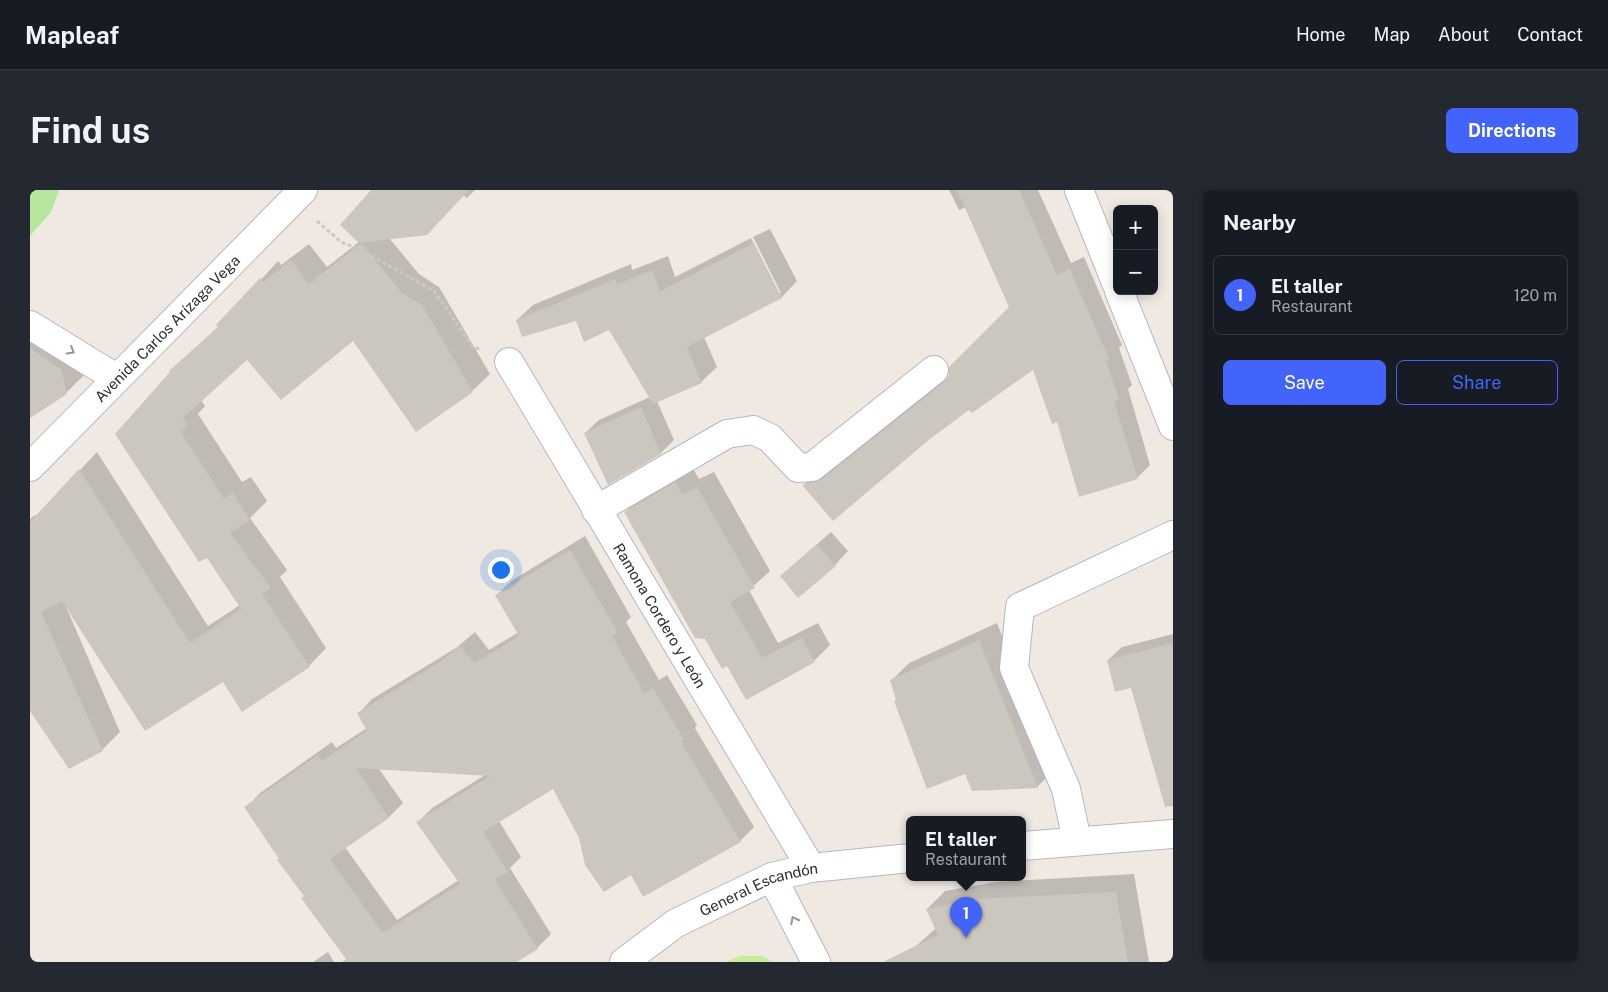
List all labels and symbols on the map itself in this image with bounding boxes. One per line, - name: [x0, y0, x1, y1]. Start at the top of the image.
- street label: Avenida Carlos Arízaga Vega: [91, 251, 243, 405]
- one-way arrow: [66, 345, 75, 355]
- street label: Ramona Cordero y León: [610, 540, 710, 691]
- your location: [488, 557, 514, 583]
- street label: General Escandón: [696, 859, 819, 919]
- pin: 1: [950, 897, 982, 938]
- one-way arrow: [790, 916, 800, 925]

